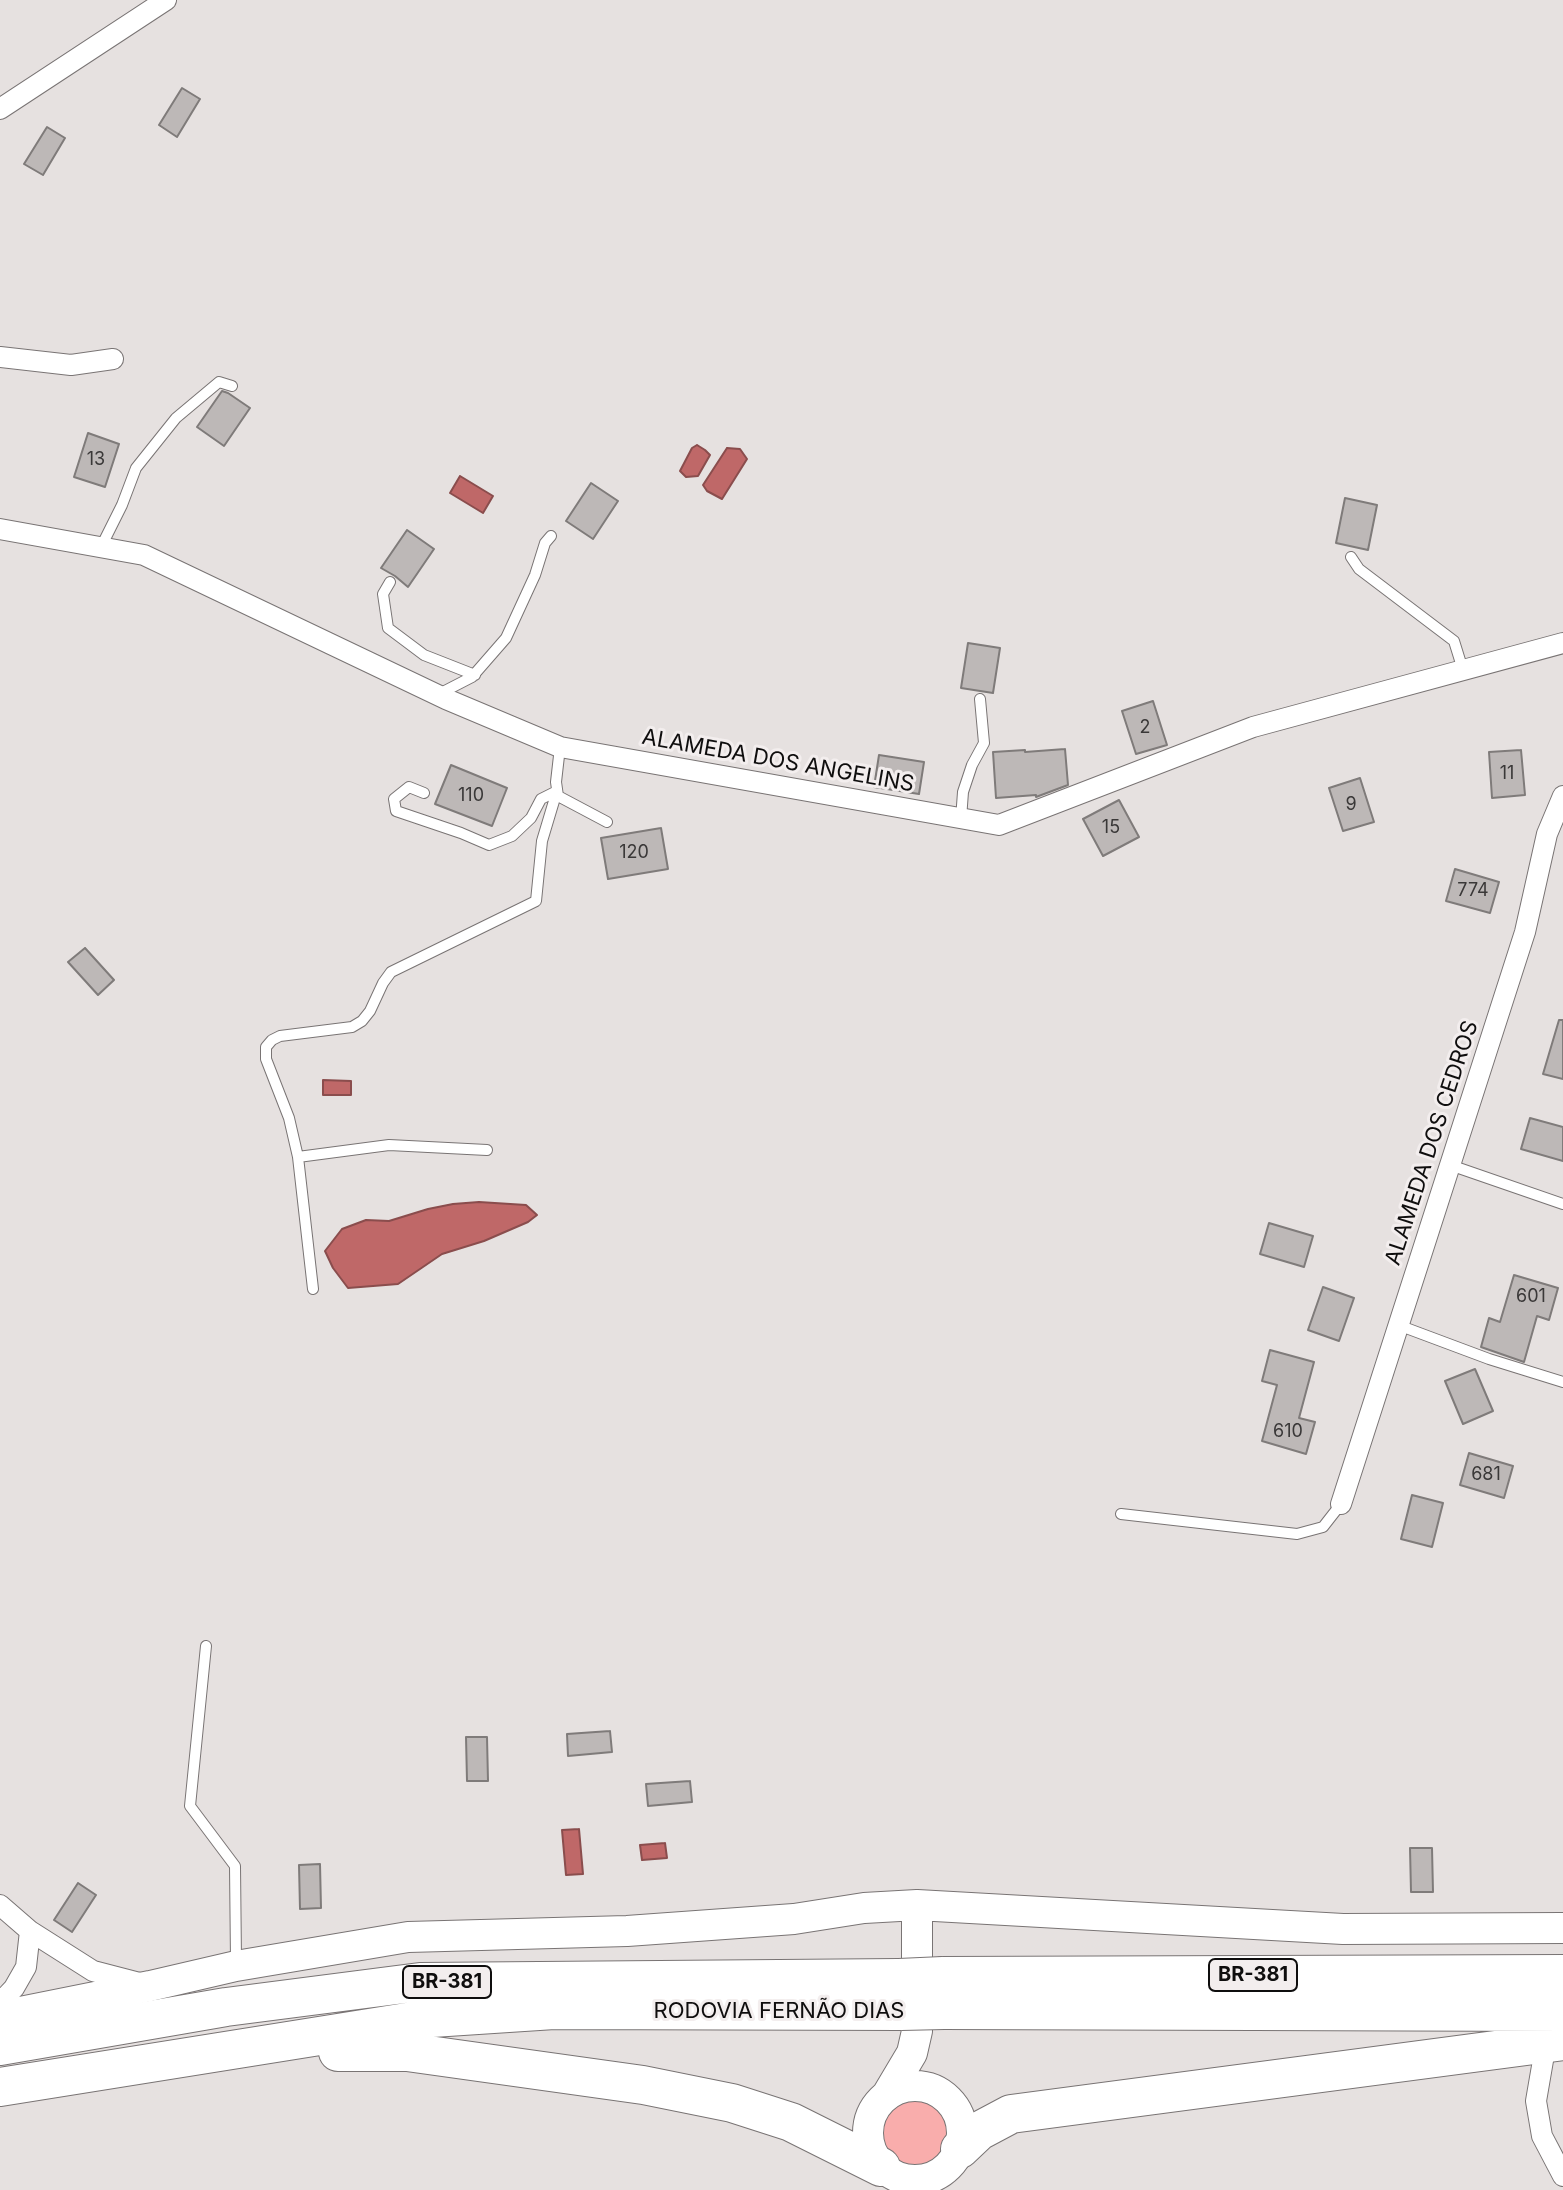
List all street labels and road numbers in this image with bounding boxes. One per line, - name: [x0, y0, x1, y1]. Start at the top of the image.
- street label: ALAMEDA DOS ANGELINS: [640, 724, 916, 798]
- street label: ALAMEDA DOS CEDROS: [1380, 1017, 1484, 1269]
- road number: BR-381: [1209, 1959, 1297, 1991]
- road number: BR-381: [403, 1966, 491, 1998]
- street label: RODOVIA FERNÃO DIAS: [654, 1998, 904, 2024]

